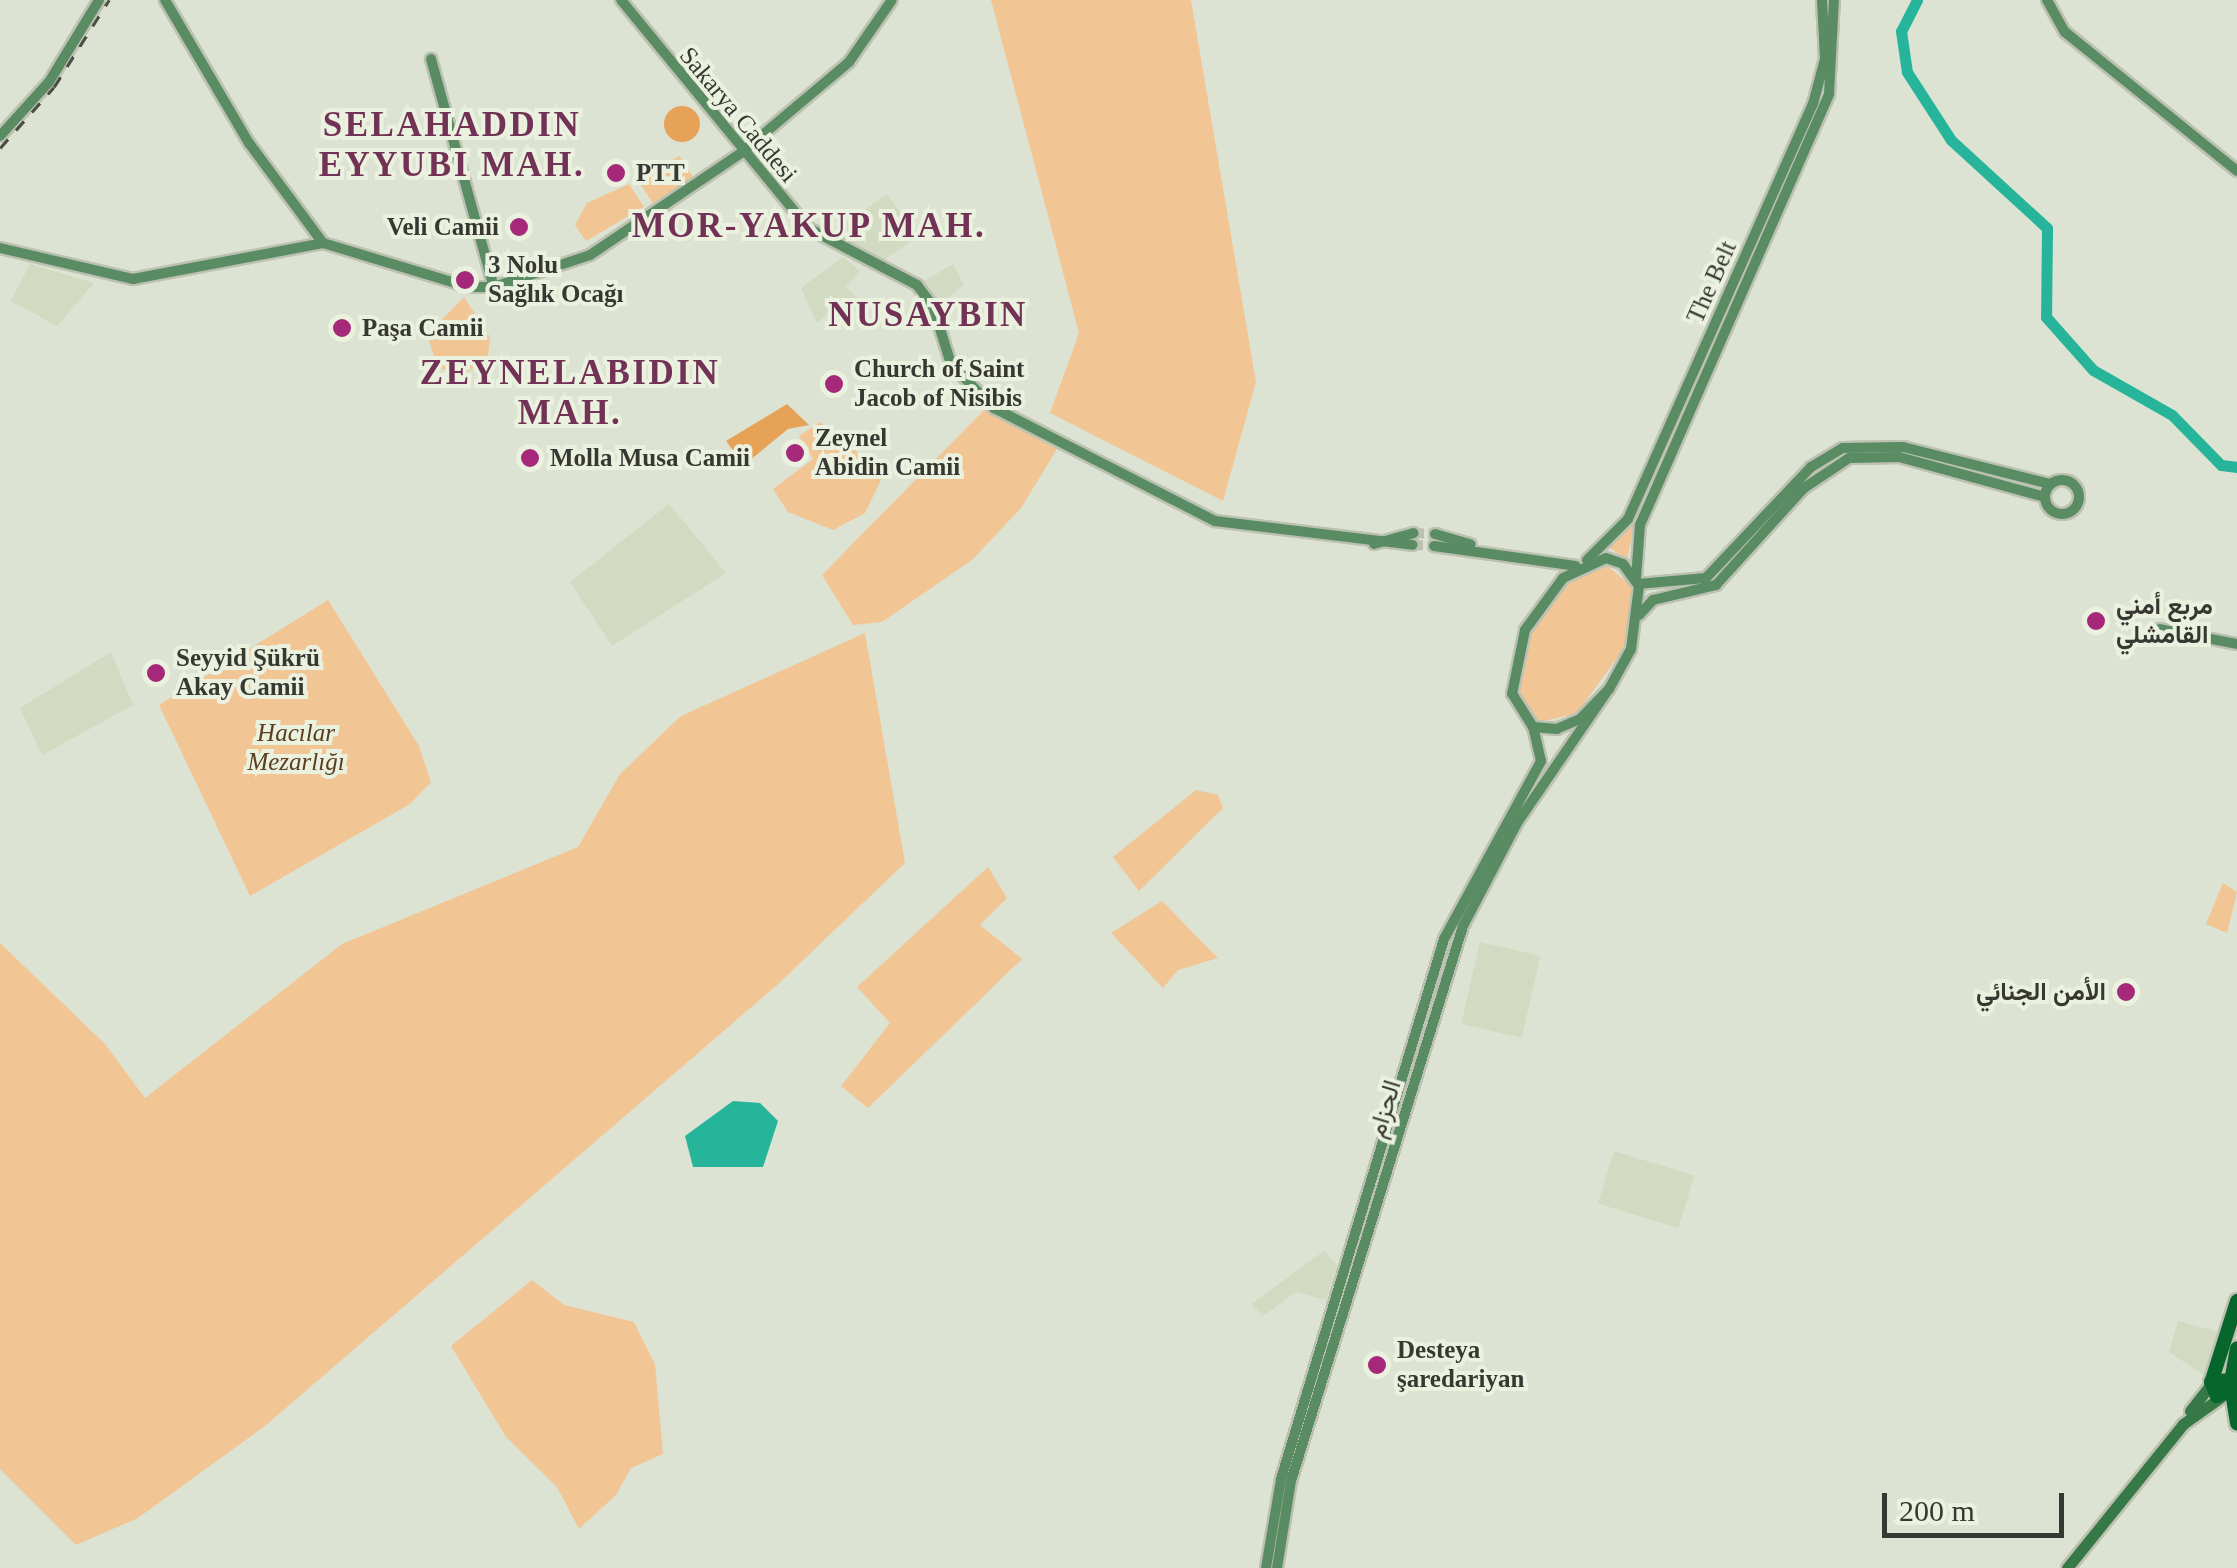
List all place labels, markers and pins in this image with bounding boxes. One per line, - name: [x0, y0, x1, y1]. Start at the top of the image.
- place label: PTT: [636, 158, 685, 188]
- marker: PTT: [605, 162, 627, 184]
- place label: Veli Camii: [387, 212, 499, 242]
- marker: Veli Camii: [508, 216, 530, 238]
- place label: 3 Nolu Sağlık Ocağı: [488, 251, 623, 310]
- marker: 3 Nolu Sağlık Ocağı: [452, 267, 478, 293]
- place label: Paşa Camii: [362, 313, 484, 343]
- marker: Paşa Camii: [331, 317, 353, 339]
- place label: Church of Saint Jacob of Nisibis: [854, 355, 1024, 414]
- marker: Church of Saint Jacob of Nisibis: [823, 373, 845, 395]
- place label: Zeynel Abidin Camii: [815, 424, 960, 483]
- marker: Zeynel Abidin Camii: [784, 442, 806, 464]
- place label: Molla Musa Camii: [550, 443, 750, 473]
- marker: Molla Musa Camii: [519, 447, 541, 469]
- place label: مربع أمني القامشلي: [2116, 592, 2213, 651]
- marker: مربع أمني القامشلي: [2085, 610, 2107, 632]
- place label: Seyyid Şükrü Akay Camii: [176, 644, 320, 703]
- marker: Seyyid Şükrü Akay Camii: [145, 662, 167, 684]
- place label: الأمن الجنائي: [1976, 977, 2106, 1007]
- marker: الأمن الجنائي: [2115, 981, 2137, 1003]
- place label: Desteya şaredariyan: [1397, 1336, 1524, 1395]
- marker: Desteya şaredariyan: [1366, 1354, 1388, 1376]

